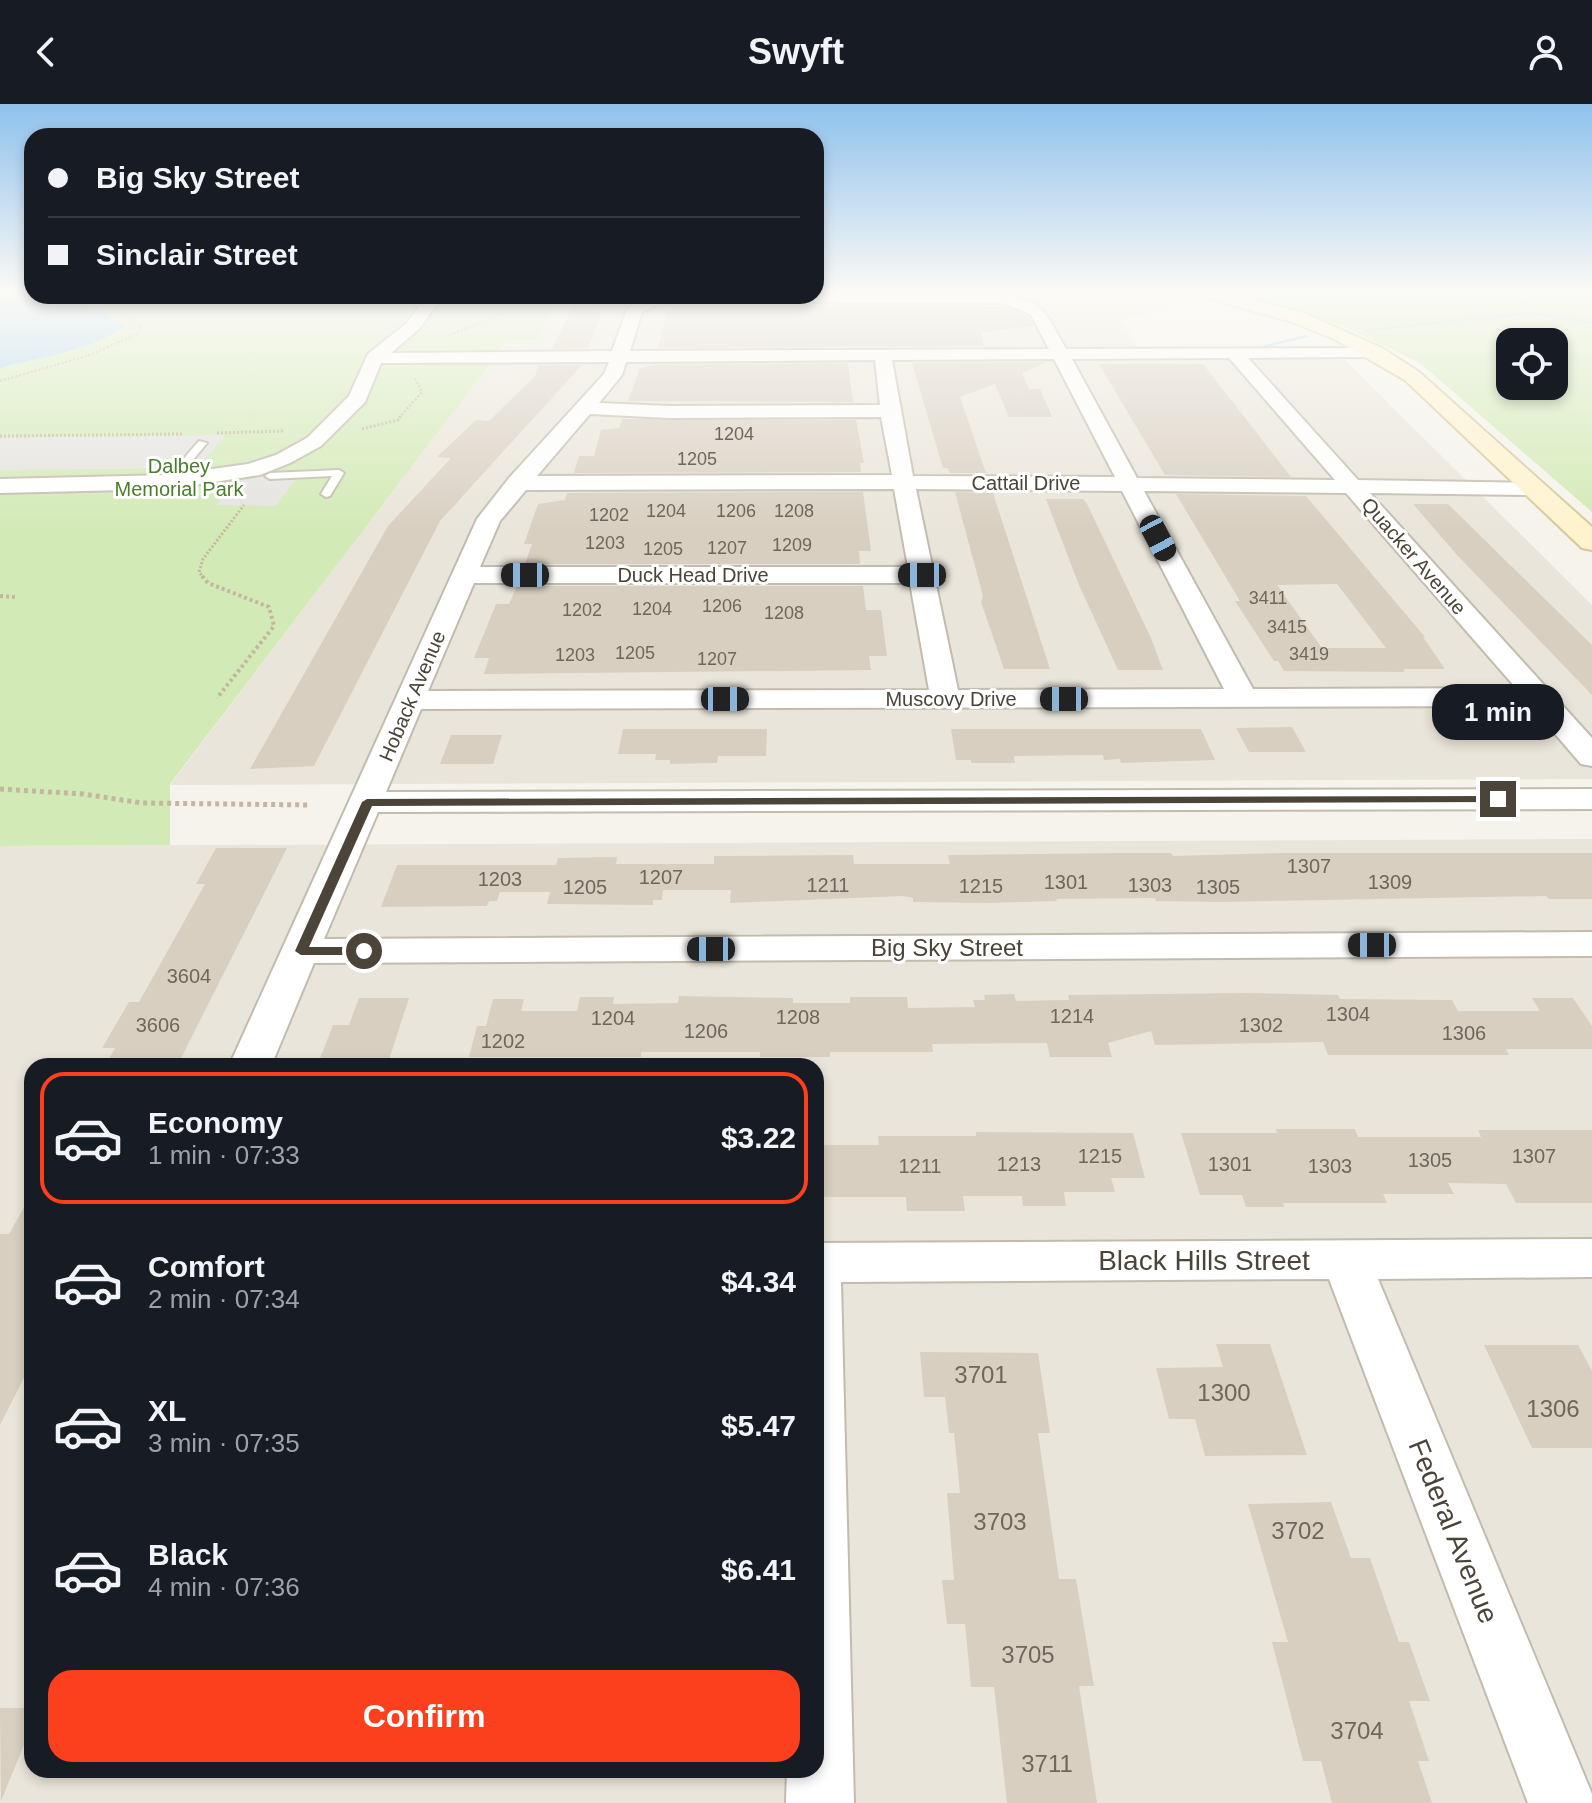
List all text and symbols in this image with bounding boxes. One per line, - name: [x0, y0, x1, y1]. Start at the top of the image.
- icon: back: [24, 30, 68, 74]
- icon: person: [1524, 30, 1568, 74]
- text: Swyft: [748, 31, 844, 72]
- text: Big Sky Street: [96, 161, 299, 194]
- text: Sinclair Street: [96, 238, 298, 271]
- map controls: [1496, 328, 1568, 400]
- button: locate: [1496, 328, 1568, 400]
- house number: 1204: [714, 424, 754, 444]
- house number: 1205: [677, 449, 717, 469]
- park label: Dalbey Memorial Park: [115, 455, 244, 500]
- street label: Cattail Drive: [972, 472, 1080, 494]
- street label: Quacker Avenue: [1357, 493, 1471, 619]
- house number: 1204: [646, 501, 686, 521]
- house number: 1206: [716, 501, 756, 521]
- house number: 1208: [774, 501, 814, 521]
- house number: 1202: [589, 505, 629, 525]
- car: [1136, 511, 1180, 565]
- house number: 1203: [585, 533, 625, 553]
- house number: 1209: [772, 535, 812, 555]
- house number: 1207: [707, 538, 747, 558]
- house number: 1205: [643, 539, 683, 559]
- car: [501, 563, 549, 587]
- car: [898, 563, 946, 587]
- street label: Duck Head Drive: [617, 564, 769, 586]
- house number: 3411: [1249, 588, 1287, 608]
- house number: 1206: [702, 596, 742, 616]
- house number: 1204: [632, 599, 672, 619]
- house number: 1202: [562, 600, 602, 620]
- house number: 1208: [764, 603, 804, 623]
- house number: 3415: [1267, 617, 1307, 637]
- street label: Hoback Avenue: [375, 627, 449, 765]
- house number: 1205: [615, 643, 655, 663]
- house number: 3419: [1289, 644, 1329, 664]
- house number: 1203: [555, 645, 595, 665]
- house number: 1207: [697, 649, 737, 669]
- callout: 1 min: [1432, 683, 1564, 739]
- car: [701, 687, 749, 711]
- car: [1040, 687, 1088, 711]
- street label: Muscovy Drive: [885, 688, 1017, 710]
- text: 1 min: [1464, 697, 1532, 727]
- route end: [1480, 781, 1516, 817]
- house number: 1307: [1287, 855, 1331, 877]
- house number: 1207: [639, 866, 683, 888]
- house number: 1203: [478, 868, 522, 890]
- house number: 1301: [1044, 871, 1088, 893]
- house number: 1309: [1368, 871, 1412, 893]
- house number: 1211: [806, 874, 850, 896]
- house number: 1303: [1128, 874, 1172, 896]
- house number: 1215: [959, 875, 1003, 897]
- house number: 1205: [563, 876, 607, 898]
- house number: 1305: [1196, 876, 1240, 898]
- route start: [346, 933, 382, 969]
- car: [1348, 933, 1396, 957]
- street label: Big Sky Street: [871, 934, 1023, 961]
- car: [687, 937, 735, 961]
- house number: 3604: [167, 965, 211, 987]
- house number: 1304: [1326, 1003, 1370, 1025]
- house number: 1214: [1050, 1005, 1094, 1027]
- house number: 1208: [776, 1006, 820, 1028]
- house number: 1204: [591, 1007, 635, 1029]
- house number: 3606: [136, 1014, 180, 1036]
- house number: 1302: [1239, 1014, 1283, 1036]
- house number: 1206: [684, 1020, 728, 1042]
- house number: 1306: [1442, 1022, 1486, 1044]
- house number: 1202: [481, 1030, 525, 1052]
- icon: car: [52, 1102, 124, 1174]
- text: Economy: [148, 1106, 283, 1139]
- text: $3.22: [721, 1121, 796, 1154]
- text: 1 min · 07:33: [148, 1140, 300, 1170]
- house number: 1215: [1078, 1145, 1122, 1167]
- house number: 1307: [1512, 1145, 1556, 1167]
- house number: 1305: [1408, 1149, 1452, 1171]
- house number: 1213: [997, 1153, 1041, 1175]
- house number: 1301: [1208, 1153, 1252, 1175]
- house number: 1211: [898, 1155, 942, 1177]
- house number: 1303: [1308, 1155, 1352, 1177]
- street label: Black Hills Street: [1098, 1245, 1310, 1276]
- icon: car: [52, 1246, 124, 1318]
- text: Comfort: [148, 1250, 265, 1283]
- text: $4.34: [721, 1265, 796, 1298]
- text: 2 min · 07:34: [148, 1284, 300, 1314]
- house number: 3701: [954, 1361, 1008, 1388]
- house number: 1300: [1197, 1379, 1251, 1406]
- icon: car: [52, 1390, 124, 1462]
- text: XL: [148, 1394, 186, 1427]
- house number: 1306: [1526, 1395, 1580, 1422]
- text: $5.47: [721, 1409, 796, 1442]
- text: 3 min · 07:35: [148, 1428, 300, 1458]
- street label: Federal Avenue: [1403, 1435, 1505, 1628]
- house number: 3703: [973, 1508, 1027, 1535]
- house number: 3702: [1271, 1517, 1325, 1544]
- icon: car: [52, 1534, 124, 1606]
- text: Black: [148, 1538, 228, 1571]
- text: $6.41: [721, 1553, 796, 1586]
- text: 4 min · 07:36: [148, 1572, 300, 1602]
- house number: 3705: [1001, 1641, 1055, 1668]
- button: Confirm: [48, 1670, 800, 1762]
- house number: 3704: [1330, 1717, 1384, 1744]
- house number: 3711: [1021, 1750, 1073, 1777]

